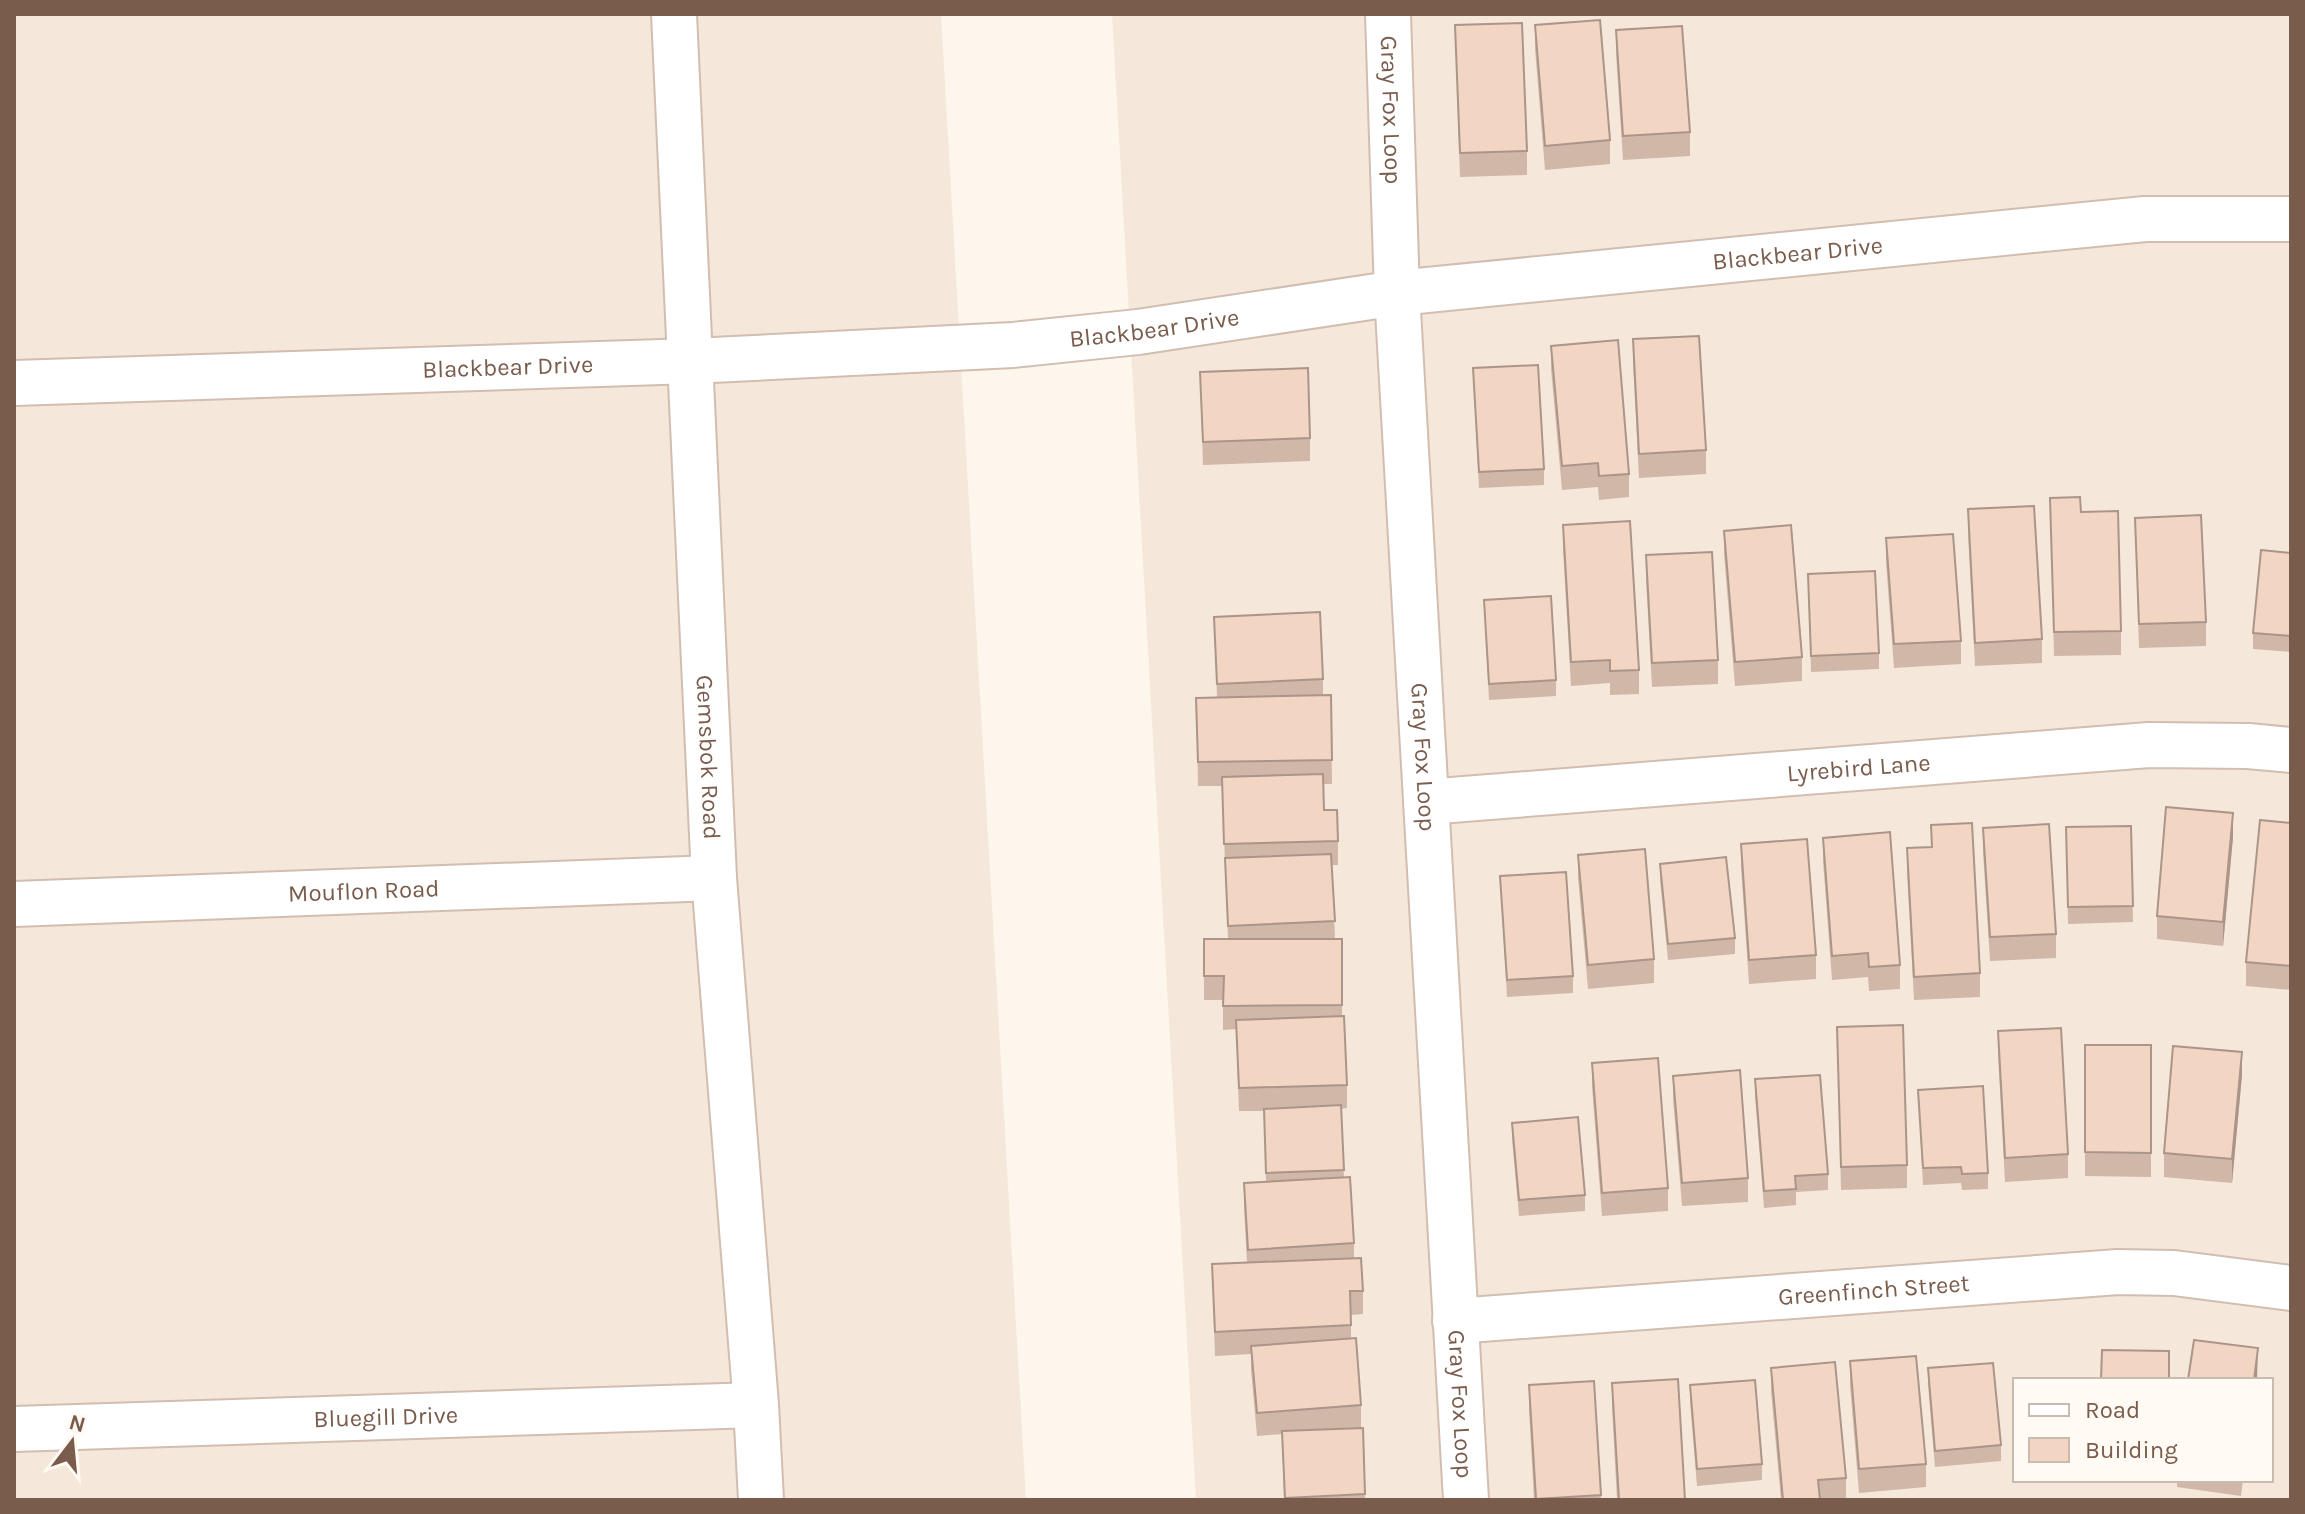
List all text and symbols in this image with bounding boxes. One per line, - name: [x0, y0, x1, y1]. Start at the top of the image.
- street label: Gray Fox Loop: [1375, 35, 1407, 185]
- street label: Blackbear Drive: [1711, 231, 1884, 276]
- street label: Blackbear Drive: [1068, 303, 1241, 353]
- street label: Blackbear Drive: [422, 350, 594, 384]
- street label: Gemsbok Road: [691, 674, 726, 840]
- street label: Gray Fox Loop: [1405, 682, 1442, 832]
- street label: Lyrebird Lane: [1786, 748, 1932, 788]
- street label: Mouflon Road: [288, 874, 440, 908]
- street label: Greenfinch Street: [1777, 1269, 1970, 1311]
- street label: Gray Fox Loop: [1442, 1329, 1479, 1479]
- legend: [2013, 1378, 2273, 1482]
- text: Road: [2085, 1396, 2140, 1424]
- street label: Bluegill Drive: [313, 1401, 458, 1433]
- north arrow: [32, 1402, 112, 1482]
- text: N: [66, 1409, 88, 1438]
- text: Building: [2085, 1436, 2178, 1464]

